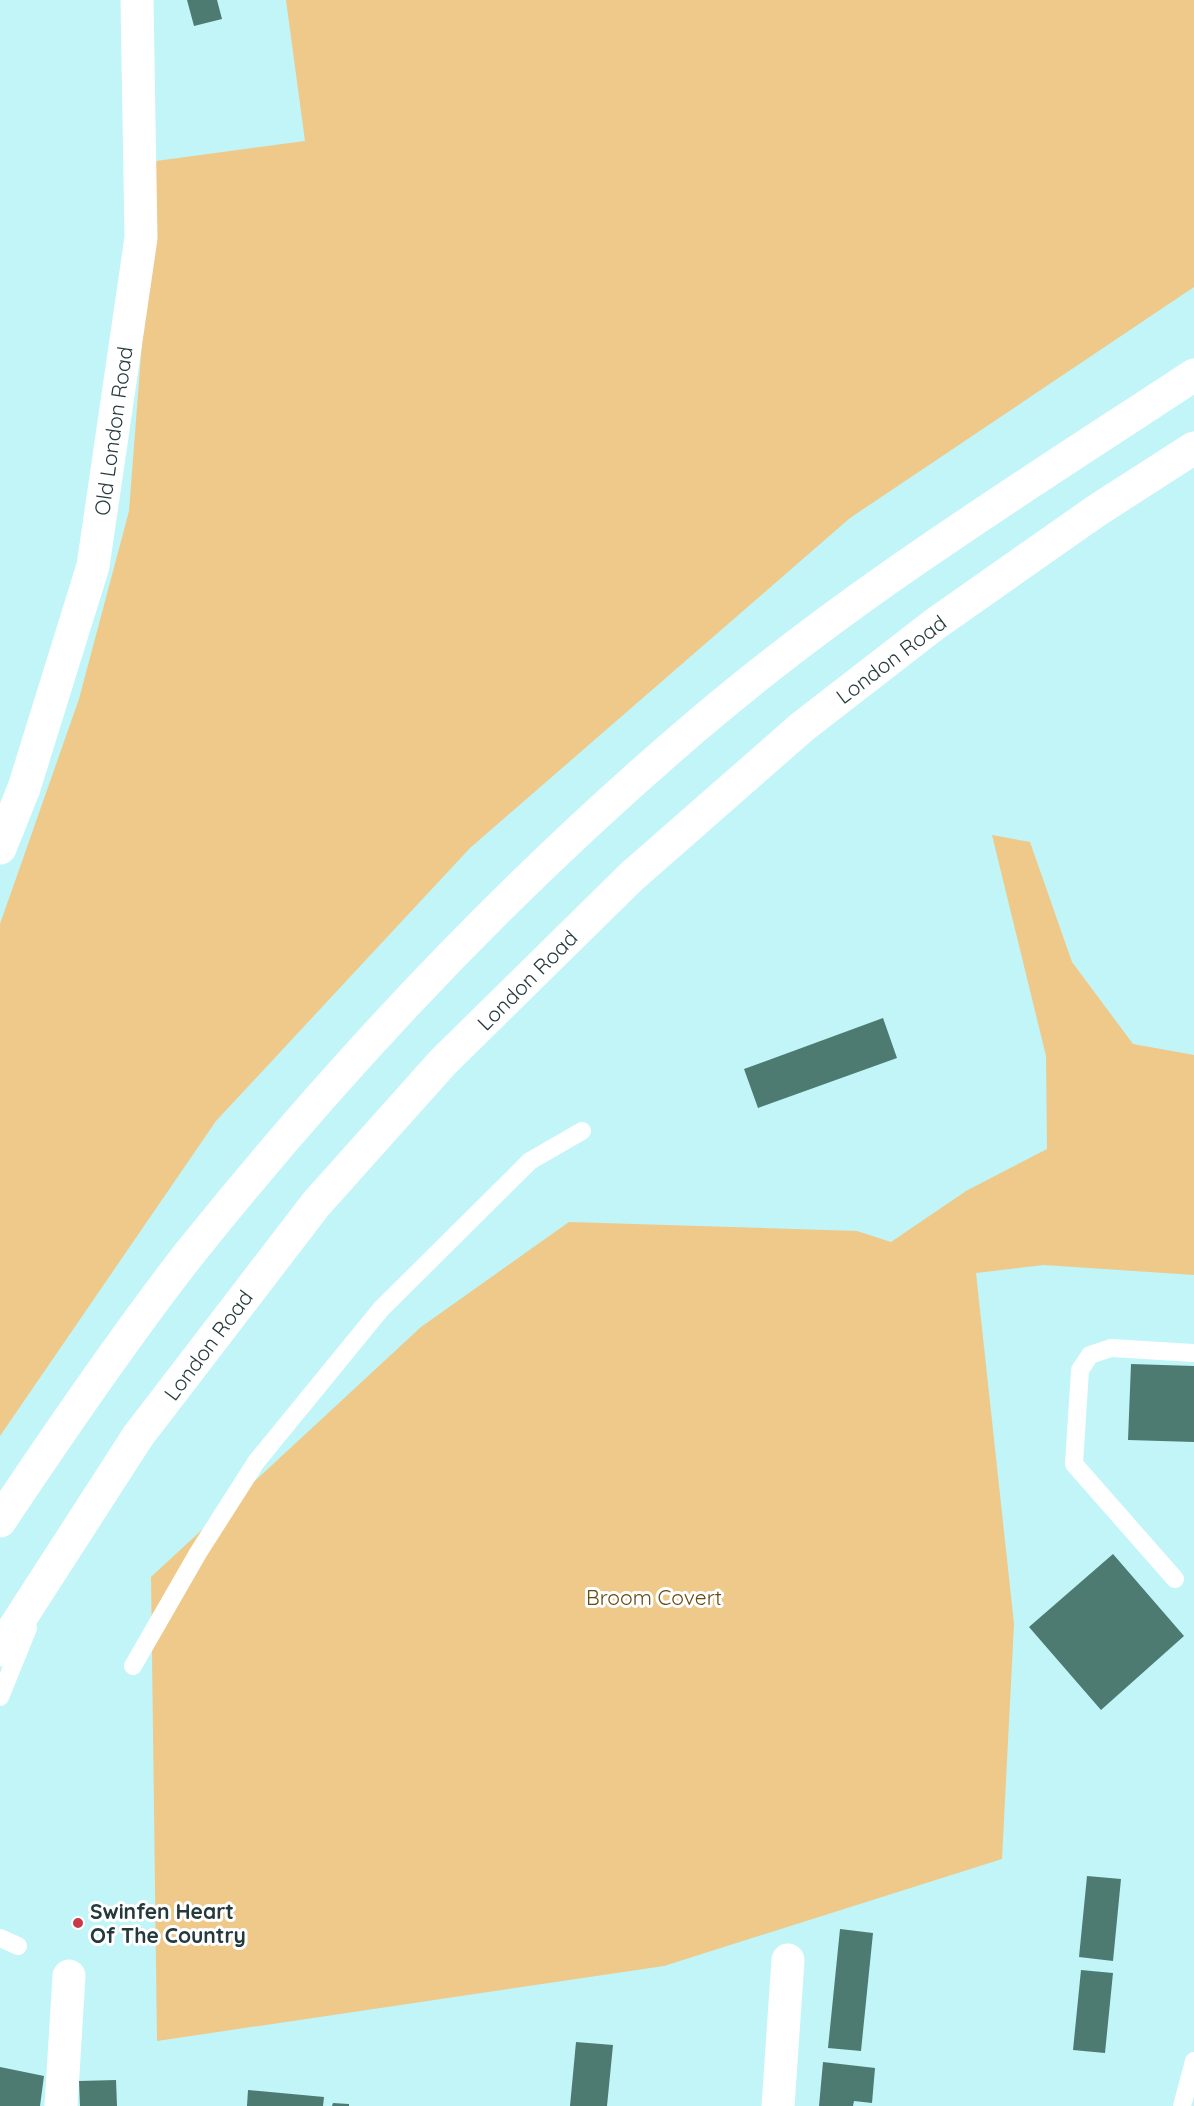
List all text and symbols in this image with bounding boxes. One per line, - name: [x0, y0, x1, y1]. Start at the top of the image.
- street label: Old London Road: [88, 345, 138, 517]
- street label: London Road: [831, 609, 951, 709]
- street label: London Road: [471, 924, 583, 1036]
- street label: London Road: [158, 1285, 258, 1405]
- park label: Broom Covert: [586, 1584, 722, 1610]
- place label: Swinfen Heart Of The Country: [90, 1898, 246, 1948]
- marker: Swinfen Heart Of The Country: [71, 1916, 85, 1930]

